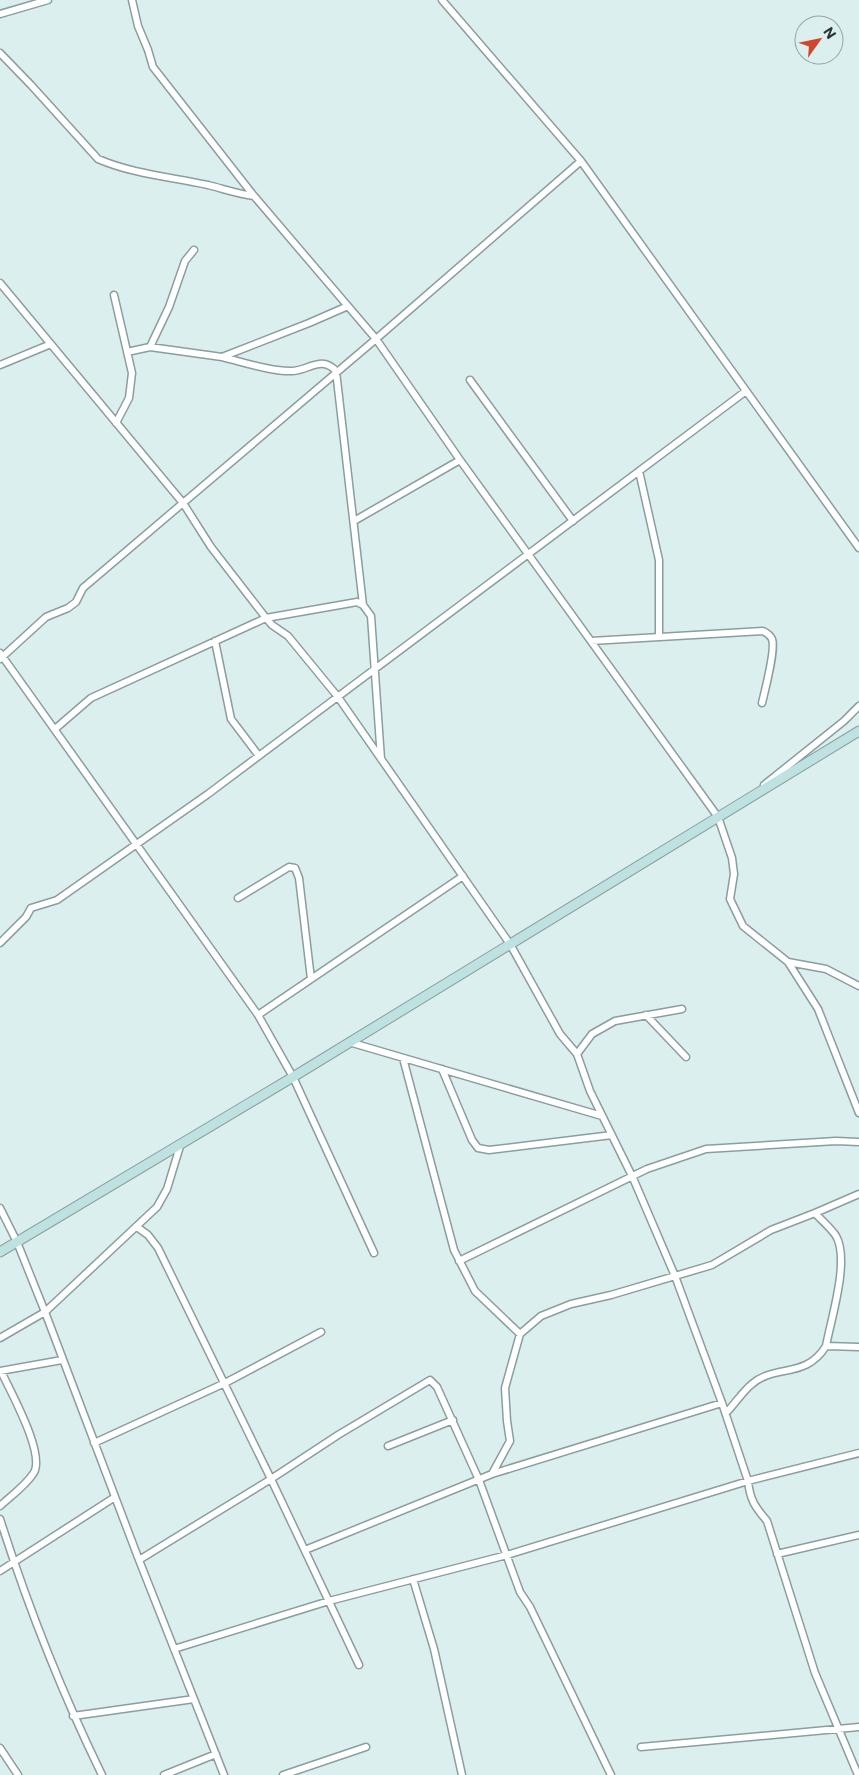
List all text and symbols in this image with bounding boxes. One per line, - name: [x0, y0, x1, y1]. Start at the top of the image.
- north arrow: [794, 15, 844, 65]
- text: N: [820, 24, 840, 42]

